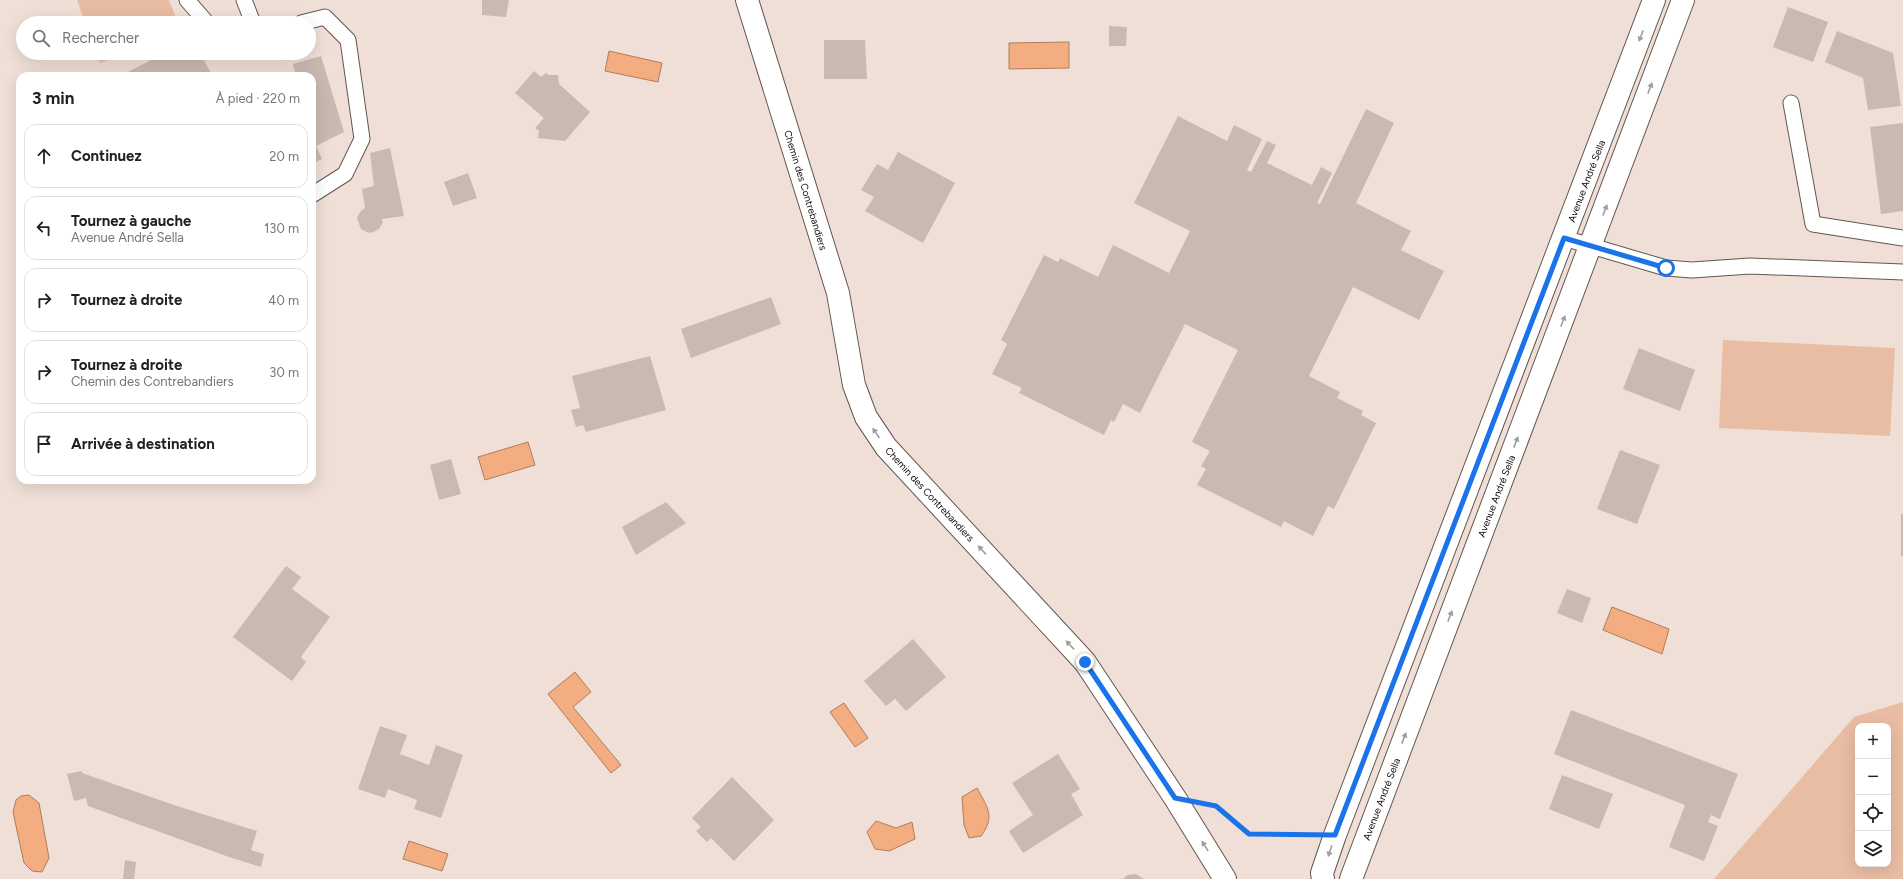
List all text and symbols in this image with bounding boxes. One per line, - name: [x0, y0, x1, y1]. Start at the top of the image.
- search box: [16, 16, 316, 60]
- icon: search: [30, 27, 52, 49]
- text: Rechercher: [62, 29, 139, 47]
- one-way arrow: [1637, 31, 1643, 43]
- one-way arrow: [1648, 82, 1654, 94]
- text: 3 min: [32, 88, 74, 108]
- text: À pied · 220 m: [216, 91, 300, 106]
- street label: Chemin des Contrebandiers: [781, 128, 830, 252]
- street label: Avenue André Sella: [1565, 138, 1608, 224]
- icon: ahead: [33, 145, 55, 167]
- text: Continuez: [71, 147, 142, 165]
- text: 20 m: [269, 149, 299, 164]
- one-way arrow: [1602, 204, 1608, 216]
- text: Tournez à gauche: [71, 212, 191, 230]
- icon: left: [33, 217, 55, 239]
- text: 130 m: [264, 221, 299, 236]
- text: Avenue André Sella: [71, 230, 184, 245]
- route start: [1657, 259, 1675, 277]
- icon: right: [33, 289, 55, 311]
- text: Tournez à droite: [71, 291, 182, 309]
- text: 40 m: [268, 293, 299, 308]
- one-way arrow: [1560, 314, 1566, 326]
- text: Tournez à droite: [71, 356, 182, 374]
- icon: right: [33, 361, 55, 383]
- text: 30 m: [269, 365, 299, 380]
- text: Chemin des Contrebandiers: [71, 374, 234, 389]
- one-way arrow: [872, 428, 880, 438]
- icon: arrive: [33, 433, 55, 455]
- text: Arrivée à destination: [71, 435, 215, 453]
- one-way arrow: [1514, 436, 1520, 448]
- street label: Chemin des Contrebandiers: [882, 444, 977, 545]
- street label: Avenue André Sella: [1475, 453, 1518, 539]
- one-way arrow: [977, 545, 986, 555]
- one-way arrow: [1448, 610, 1454, 622]
- one-way arrow: [1065, 640, 1075, 650]
- route end: [1076, 653, 1094, 671]
- map controls: [1855, 723, 1891, 867]
- button: +: [1855, 723, 1891, 759]
- one-way arrow: [1402, 731, 1408, 743]
- street label: Avenue André Sella: [1360, 756, 1403, 842]
- button: −: [1855, 759, 1891, 795]
- button: locate: [1855, 795, 1891, 831]
- button: layers: [1855, 831, 1891, 867]
- one-way arrow: [1201, 840, 1208, 852]
- one-way arrow: [1326, 846, 1332, 858]

